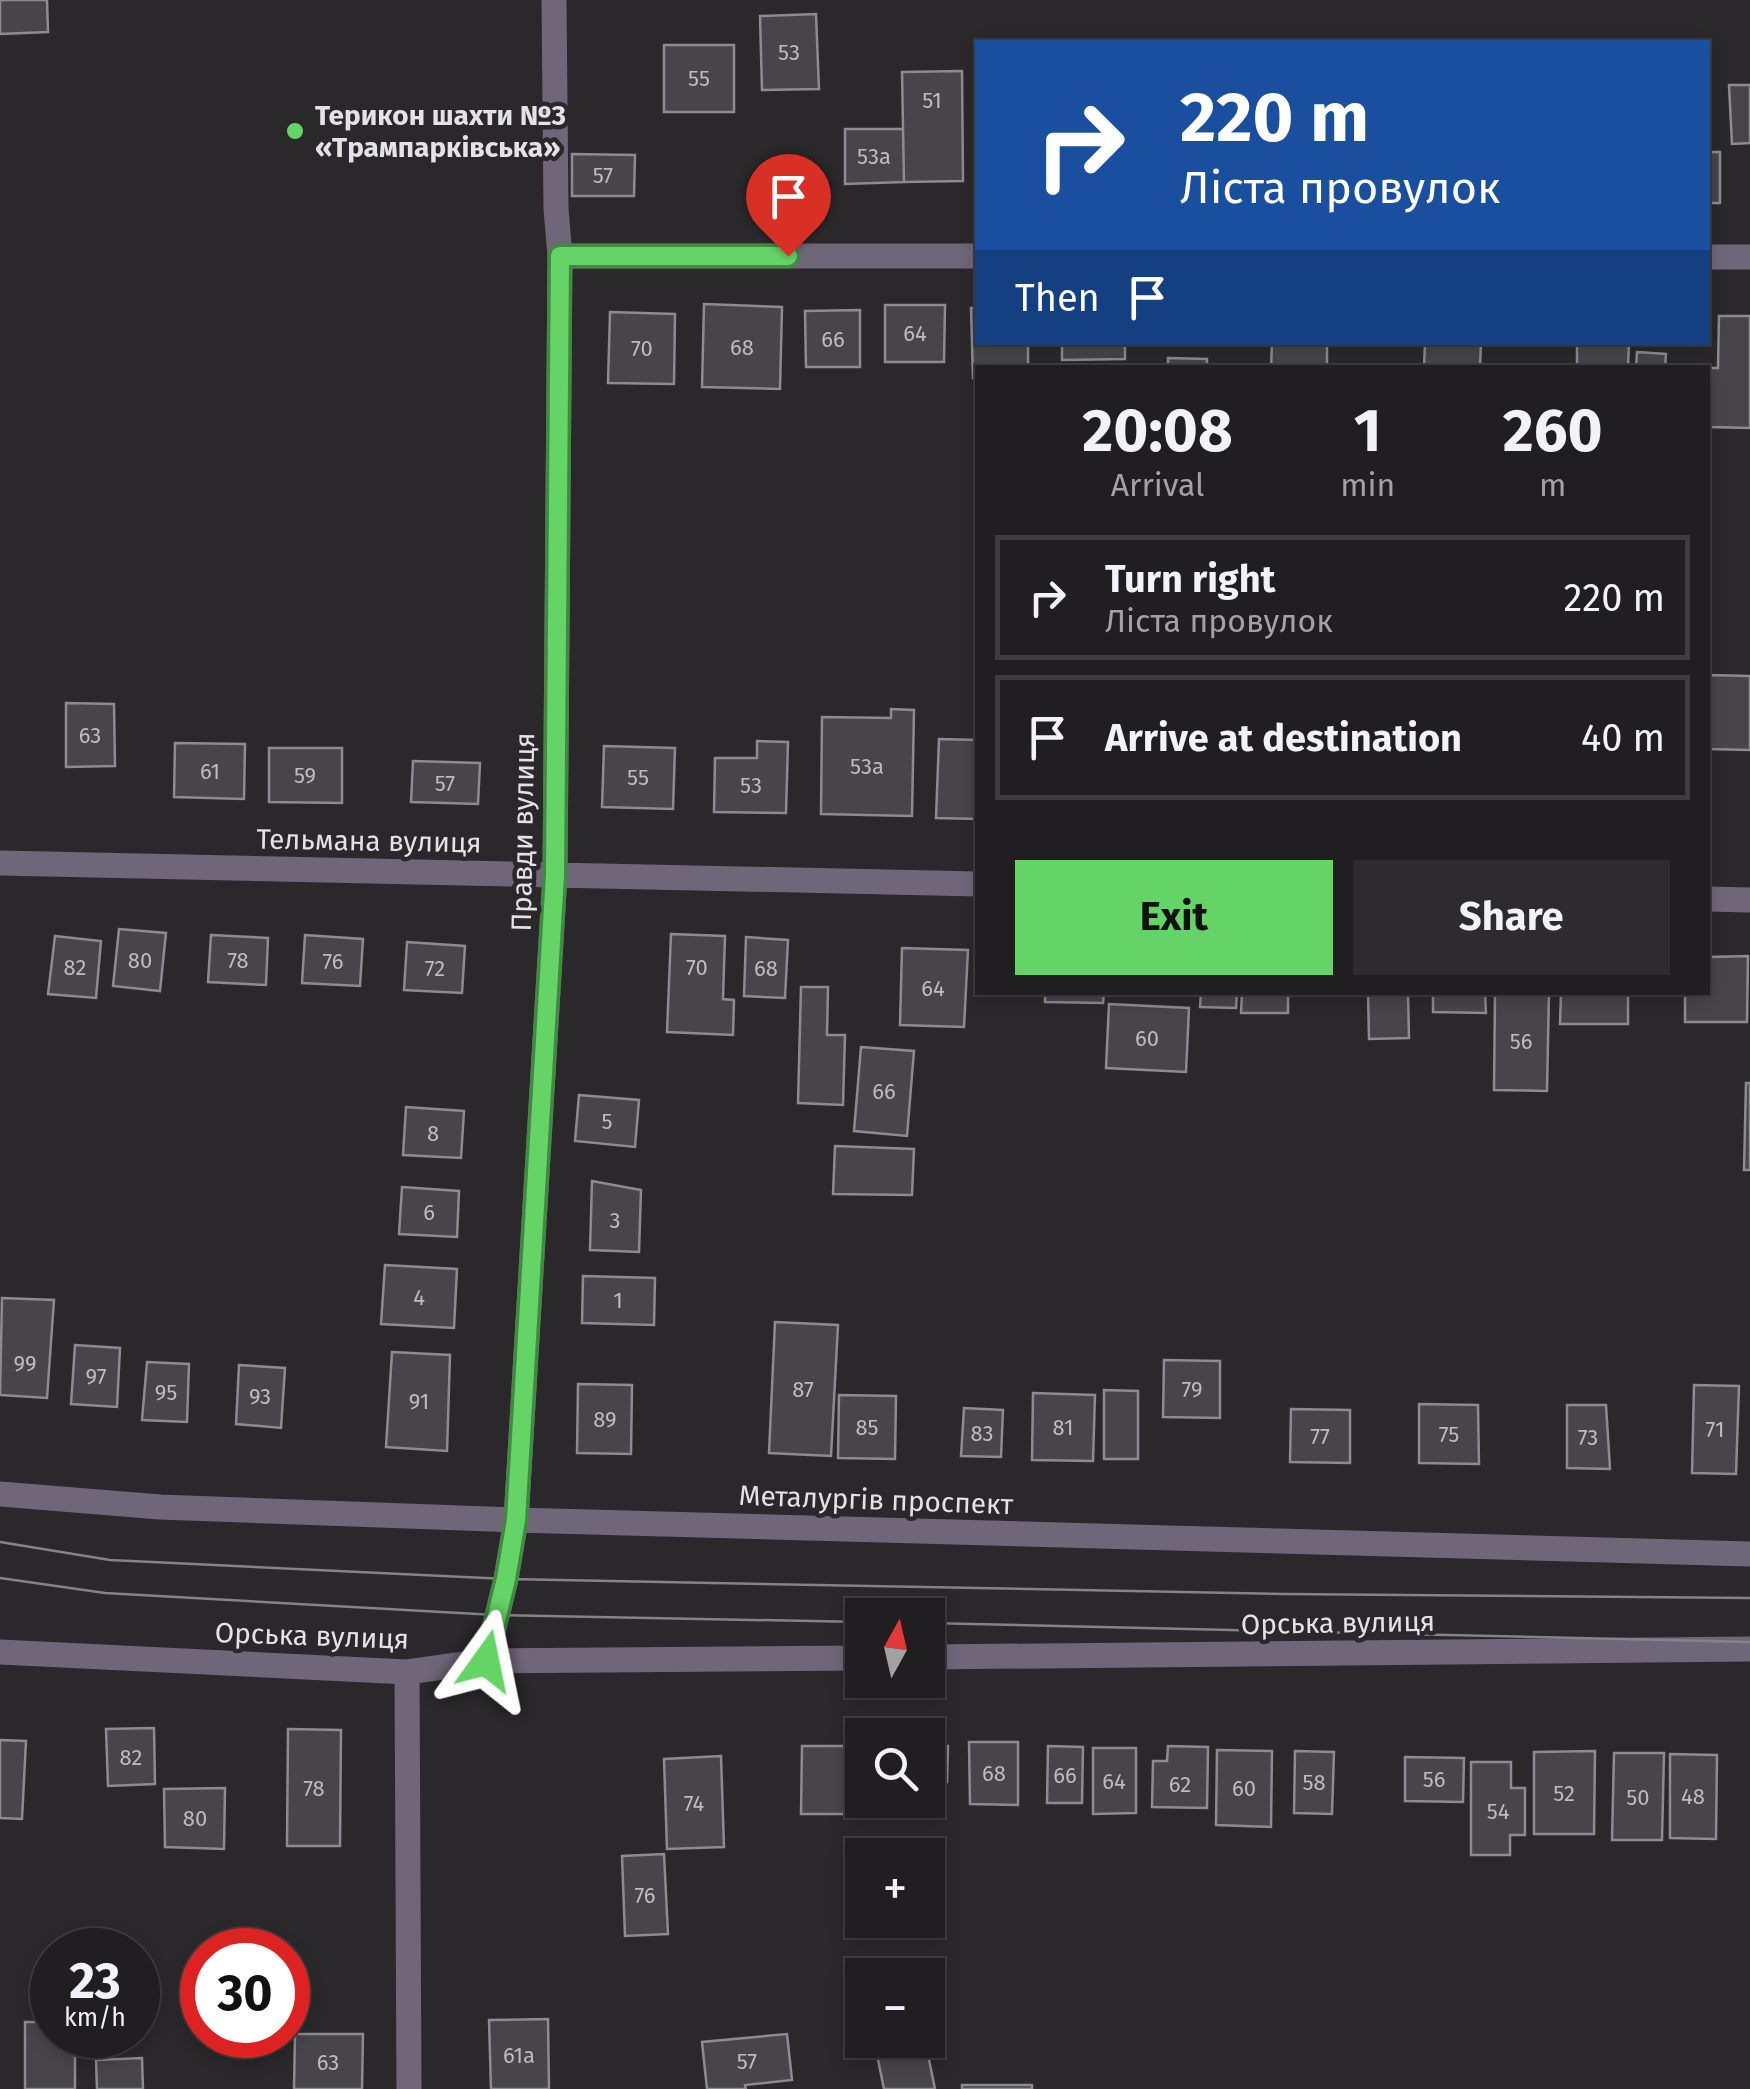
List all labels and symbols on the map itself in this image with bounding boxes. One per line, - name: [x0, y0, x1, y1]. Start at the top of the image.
- house number: 53: [778, 39, 800, 66]
- house number: 55: [688, 65, 710, 92]
- house number: 51: [922, 87, 942, 114]
- place label: Терикон шахти №3 «Трампарківська»: [315, 99, 566, 164]
- marker: Терикон шахти №3 «Трампарківська»: [284, 120, 306, 142]
- house number: 53а: [857, 143, 891, 170]
- pin: [746, 154, 831, 257]
- house number: 57: [593, 162, 613, 189]
- house number: 64: [903, 320, 927, 347]
- house number: 66: [821, 326, 845, 353]
- house number: 68: [730, 334, 754, 361]
- house number: 70: [631, 335, 653, 362]
- house number: 63: [79, 722, 101, 749]
- street label: Правди вулиця: [505, 732, 541, 932]
- house number: 53а: [850, 753, 884, 780]
- house number: 61: [200, 758, 220, 785]
- house number: 59: [294, 762, 316, 789]
- house number: 55: [627, 764, 649, 791]
- house number: 57: [435, 770, 455, 797]
- house number: 53: [740, 772, 762, 799]
- street label: Тельмана вулиця: [256, 823, 482, 859]
- house number: 80: [128, 947, 152, 974]
- house number: 78: [227, 947, 249, 974]
- house number: 76: [323, 948, 344, 975]
- house number: 82: [64, 954, 86, 981]
- house number: 70: [686, 954, 708, 981]
- house number: 72: [425, 955, 445, 982]
- house number: 68: [754, 955, 778, 982]
- house number: 64: [921, 975, 945, 1002]
- house number: 60: [1135, 1025, 1159, 1052]
- house number: 56: [1510, 1028, 1532, 1055]
- house number: 66: [872, 1078, 896, 1105]
- house number: 5: [601, 1108, 613, 1135]
- house number: 8: [427, 1120, 439, 1147]
- house number: 6: [423, 1199, 435, 1226]
- house number: 3: [610, 1207, 620, 1234]
- house number: 4: [413, 1284, 425, 1311]
- house number: 1: [613, 1287, 623, 1314]
- house number: 99: [13, 1350, 37, 1377]
- house number: 97: [86, 1363, 107, 1390]
- house number: 87: [792, 1376, 814, 1403]
- house number: 79: [1182, 1376, 1202, 1403]
- house number: 95: [155, 1379, 177, 1406]
- house number: 93: [249, 1383, 271, 1410]
- house number: 91: [409, 1388, 429, 1415]
- house number: 89: [593, 1406, 617, 1433]
- house number: 85: [855, 1414, 879, 1441]
- house number: 81: [1053, 1414, 1074, 1441]
- house number: 71: [1706, 1416, 1724, 1443]
- house number: 83: [970, 1420, 994, 1447]
- house number: 75: [1439, 1421, 1459, 1448]
- house number: 77: [1310, 1423, 1330, 1450]
- house number: 73: [1578, 1424, 1598, 1451]
- street label: Металургів проспект: [738, 1479, 1014, 1521]
- north arrow: [845, 1598, 945, 1698]
- street label: Орська вулиця: [1241, 1605, 1435, 1641]
- position arrow: [434, 1609, 538, 1713]
- street label: Орська вулиця: [214, 1616, 410, 1656]
- house number: 82: [120, 1744, 142, 1771]
- house number: 68: [982, 1760, 1006, 1787]
- house number: 66: [1053, 1762, 1077, 1789]
- house number: 56: [1423, 1766, 1445, 1793]
- house number: 64: [1102, 1768, 1126, 1795]
- house number: 58: [1302, 1769, 1326, 1796]
- house number: 62: [1169, 1771, 1191, 1798]
- house number: 78: [303, 1775, 325, 1802]
- house number: 60: [1232, 1775, 1256, 1802]
- house number: 52: [1553, 1780, 1575, 1807]
- house number: 48: [1681, 1783, 1705, 1810]
- house number: 50: [1626, 1784, 1650, 1811]
- house number: 74: [684, 1790, 705, 1817]
- house number: 54: [1487, 1798, 1510, 1825]
- house number: 80: [183, 1805, 207, 1832]
- house number: 76: [635, 1882, 656, 1909]
- speed limit sign: 30: [180, 1928, 310, 2058]
- house number: 61а: [503, 2042, 535, 2069]
- house number: 57: [737, 2048, 757, 2075]
- house number: 63: [317, 2049, 339, 2076]

